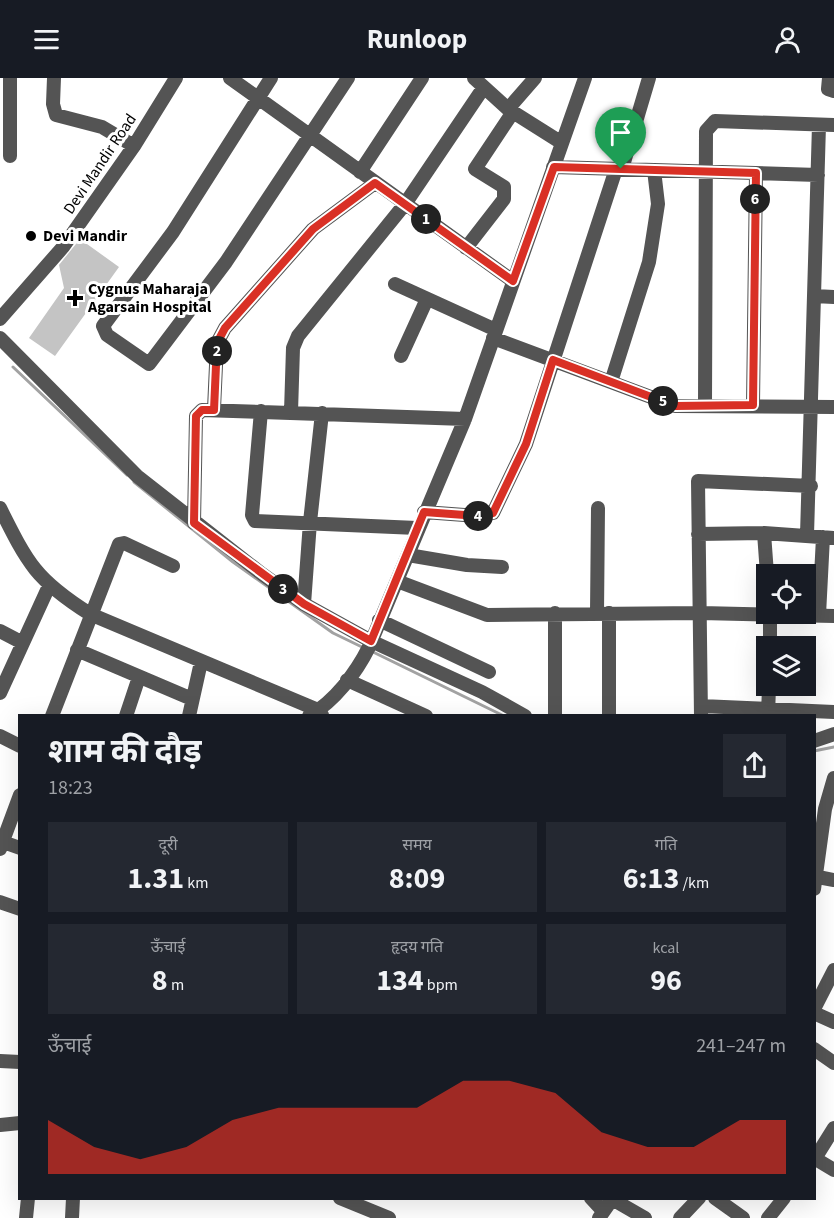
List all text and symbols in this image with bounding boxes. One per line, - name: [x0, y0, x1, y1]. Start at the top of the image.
- text: Runloop: [367, 20, 467, 59]
- icon: menu: [30, 23, 63, 56]
- icon: person: [771, 23, 804, 56]
- pin: [595, 107, 646, 169]
- street label: Devi Mandir Road: [58, 109, 142, 219]
- icon: arrive: [604, 116, 637, 149]
- pin: 6: [740, 184, 770, 214]
- text: 6: [751, 188, 759, 210]
- pin: 1: [411, 204, 441, 234]
- text: 1: [422, 208, 430, 230]
- place label: Devi Mandir: [43, 225, 128, 247]
- marker: Devi Mandir: [24, 229, 38, 243]
- place label: Cygnus Maharaja Agarsain Hospital: [87, 278, 212, 318]
- marker: Cygnus Maharaja Agarsain Hospital: [66, 289, 84, 307]
- pin: 2: [202, 336, 232, 366]
- text: 2: [213, 340, 221, 362]
- pin: 5: [648, 386, 678, 416]
- text: 5: [659, 390, 667, 412]
- pin: 4: [463, 501, 493, 531]
- text: 4: [474, 505, 482, 527]
- map controls: [756, 564, 816, 696]
- button: locate: [756, 564, 816, 624]
- pin: 3: [268, 574, 298, 604]
- text: 3: [279, 578, 287, 600]
- button: layers: [756, 636, 816, 696]
- text: शाम की दौड़: [48, 728, 202, 775]
- button: share: [723, 734, 786, 797]
- text: 18:23: [48, 774, 93, 802]
- text: दूरी: [158, 834, 178, 856]
- text: समय: [402, 834, 432, 856]
- text: गति: [655, 834, 677, 856]
- text: 1.31: [128, 857, 184, 900]
- text: 8:09: [389, 857, 445, 900]
- text: 6:13: [623, 857, 679, 900]
- text: km: [184, 872, 208, 894]
- text: /km: [679, 872, 709, 894]
- text: ऊँचाई: [151, 936, 185, 958]
- text: हृदय गति: [391, 936, 443, 958]
- text: kcal: [653, 937, 679, 959]
- text: 8: [152, 959, 168, 1002]
- text: 134: [376, 959, 424, 1002]
- text: 96: [650, 959, 682, 1002]
- text: m: [168, 974, 184, 996]
- text: bpm: [424, 974, 458, 996]
- text: ऊँचाई: [48, 1032, 91, 1060]
- text: 241–247 m: [696, 1032, 786, 1060]

